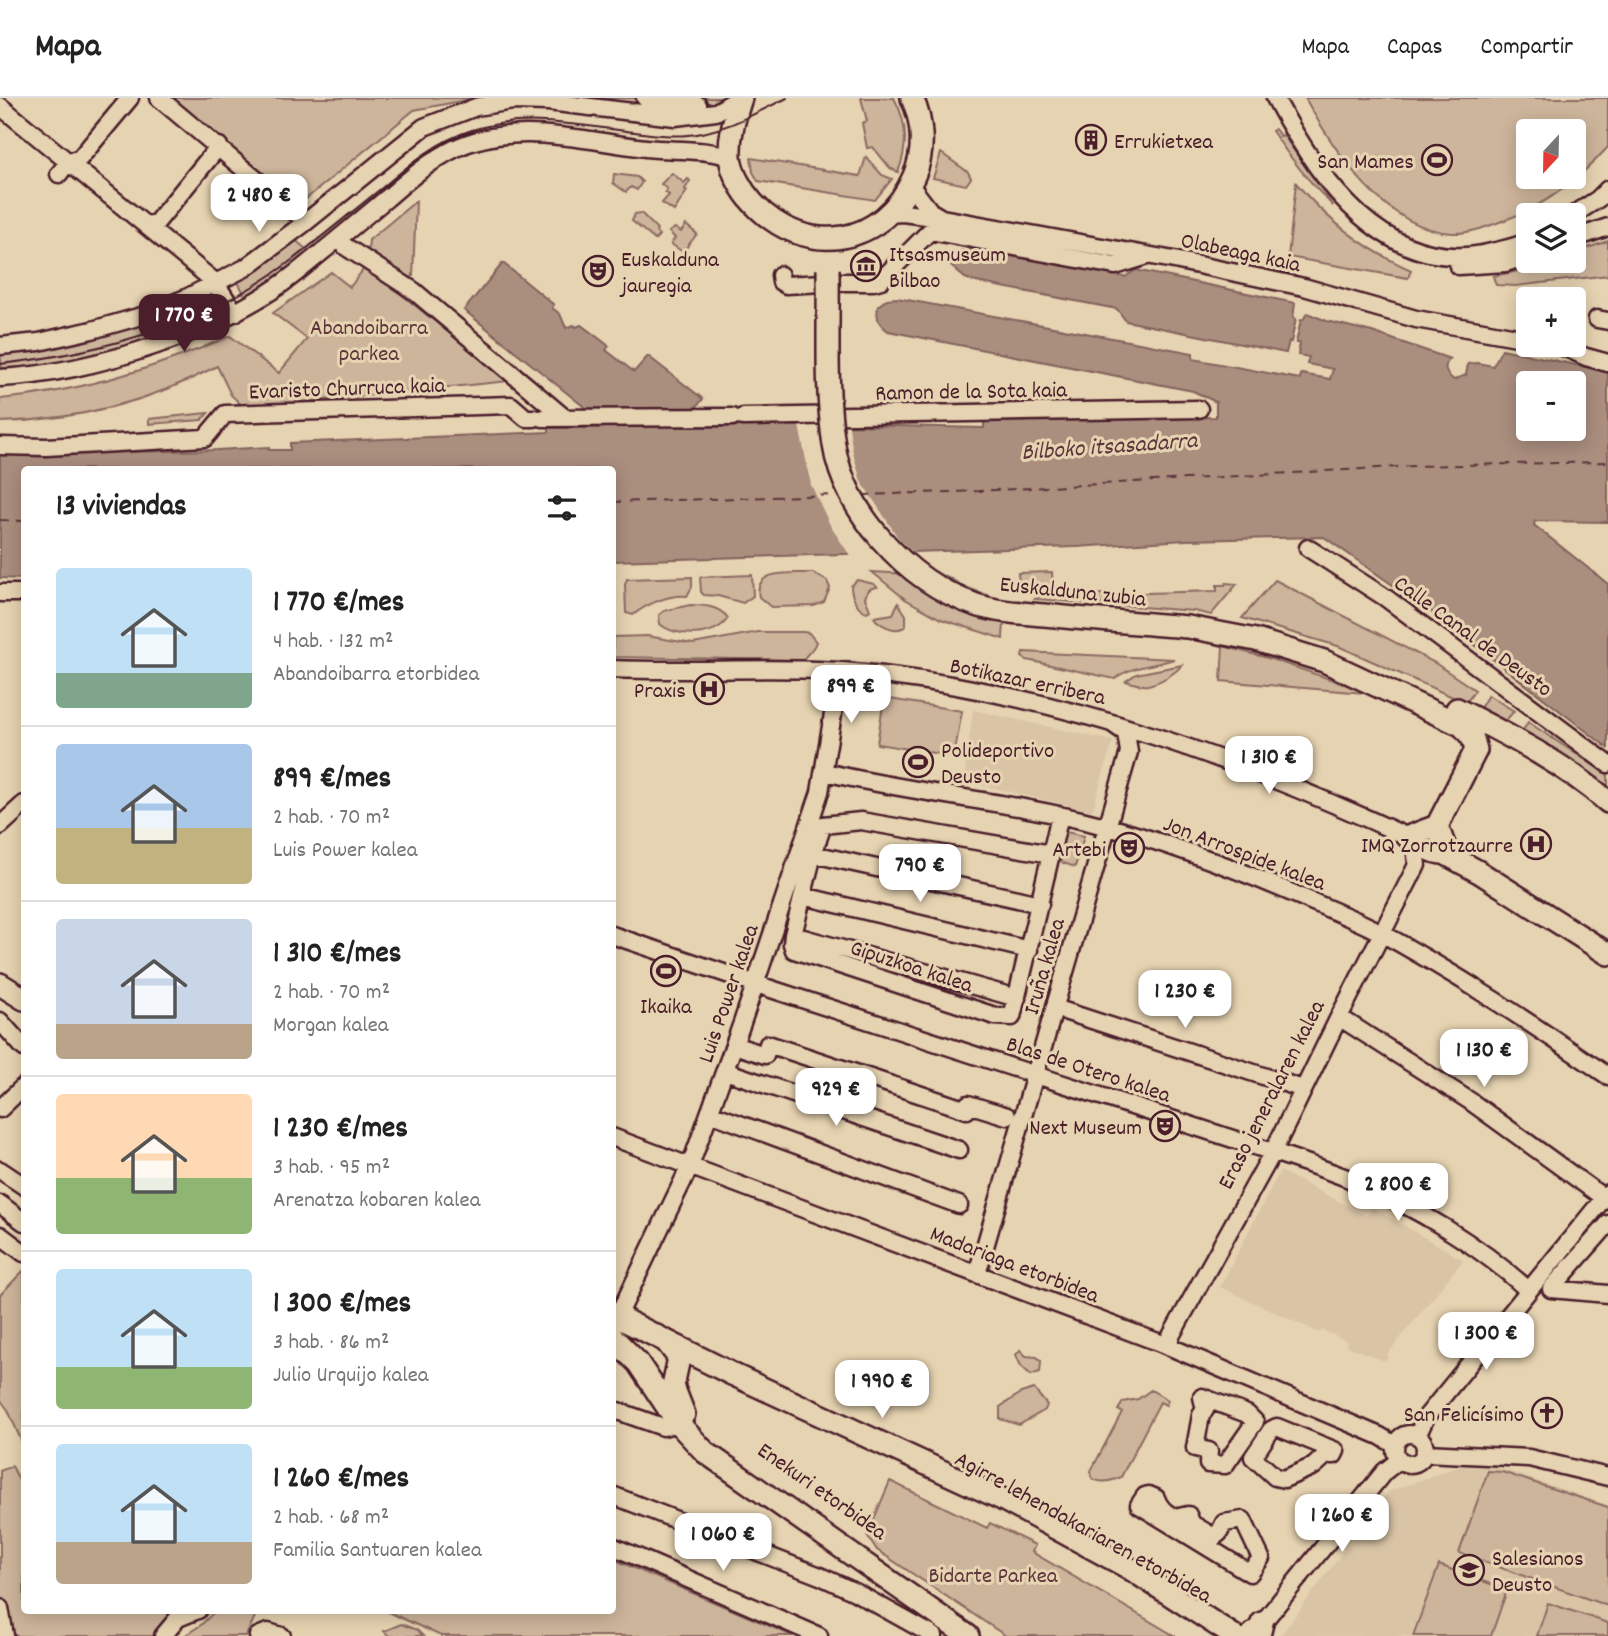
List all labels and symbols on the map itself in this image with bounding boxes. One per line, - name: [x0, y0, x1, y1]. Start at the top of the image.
- north arrow: [1516, 119, 1586, 189]
- building icon: Errukietxea: [1074, 123, 1108, 157]
- place label: Errukietxea: [1114, 127, 1214, 160]
- sports icon: San Mames: [1420, 143, 1454, 177]
- place label: San Mames: [1317, 147, 1414, 180]
- pin: 2 480 €: [194, 174, 324, 234]
- street label: Olabeaga kaia: [1177, 226, 1304, 283]
- place label: Itsasmuseum Bilbao: [889, 240, 1006, 299]
- place label: Euskalduna jauregia: [619, 245, 720, 304]
- museum icon: Itsasmuseum Bilbao: [849, 249, 883, 283]
- theatre icon: Euskalduna jauregia: [581, 254, 615, 288]
- pin: 1 770 €: [119, 294, 249, 354]
- park label: Abandoibarra parkea: [310, 313, 429, 372]
- street label: Evaristo Churruca kaia: [248, 371, 447, 410]
- street label: Ramon de la Sota kaia: [875, 375, 1068, 412]
- water label: Bilboko itsasadarra: [1020, 425, 1200, 471]
- street label: Euskalduna zubia: [998, 569, 1149, 618]
- street label: Calle Canal de Deusto: [1386, 569, 1558, 707]
- street label: Botikazar erribera: [946, 651, 1109, 716]
- pin: 899 €: [802, 666, 900, 725]
- hospital icon: Praxis: [692, 672, 726, 706]
- place label: Praxis: [634, 676, 686, 709]
- place label: Polideportivo Deusto: [941, 736, 1054, 795]
- pin: 1 310 €: [1204, 736, 1334, 796]
- sports icon: Polideportivo Deusto: [901, 745, 935, 779]
- street label: Jon Arrospide kalea: [1158, 809, 1331, 902]
- hospital icon: IMQ Zorrotzaurre: [1519, 827, 1553, 861]
- theatre icon: Artebi: [1112, 831, 1146, 865]
- place label: IMQ Zorrotzaurre: [1361, 831, 1513, 864]
- place label: Artebi: [1052, 835, 1106, 868]
- pin: 790 €: [871, 844, 969, 904]
- street label: Iruña kalea: [1017, 914, 1076, 1019]
- street label: Luis Power kalea: [691, 919, 770, 1068]
- street label: Gipuzkoa kalea: [845, 933, 978, 1004]
- sports icon: Ikaika: [649, 954, 683, 988]
- pin: 1 230 €: [1120, 970, 1250, 1030]
- place label: Ikaika: [640, 992, 693, 1025]
- street label: Eraso jeneralaren kalea: [1211, 994, 1336, 1196]
- street label: Blas de Otero kalea: [1002, 1029, 1175, 1114]
- pin: 1 130 €: [1419, 1030, 1549, 1089]
- pin: 929 €: [787, 1068, 885, 1128]
- theatre icon: Next Museum: [1148, 1109, 1182, 1143]
- place label: Next Museum: [1029, 1113, 1142, 1146]
- pin: 2 800 €: [1333, 1164, 1463, 1223]
- street label: Madariaga etorbidea: [924, 1219, 1104, 1314]
- pin: 1 300 €: [1421, 1312, 1551, 1372]
- pin: 1 990 €: [817, 1360, 947, 1420]
- church icon: San Felicísimo: [1530, 1396, 1564, 1430]
- place label: San Felicísimo: [1404, 1400, 1524, 1433]
- street label: Enekuri etorbidea: [749, 1436, 894, 1551]
- street label: Agirre lehendakariaren etorbidea: [948, 1445, 1218, 1614]
- pin: 1 260 €: [1277, 1494, 1407, 1554]
- pin: 1 060 €: [658, 1514, 788, 1573]
- place label: Salesianos Deusto: [1492, 1544, 1584, 1603]
- school or university icon: Salesianos Deusto: [1452, 1553, 1486, 1587]
- park label: Bidarte Parkea: [928, 1561, 1059, 1594]

